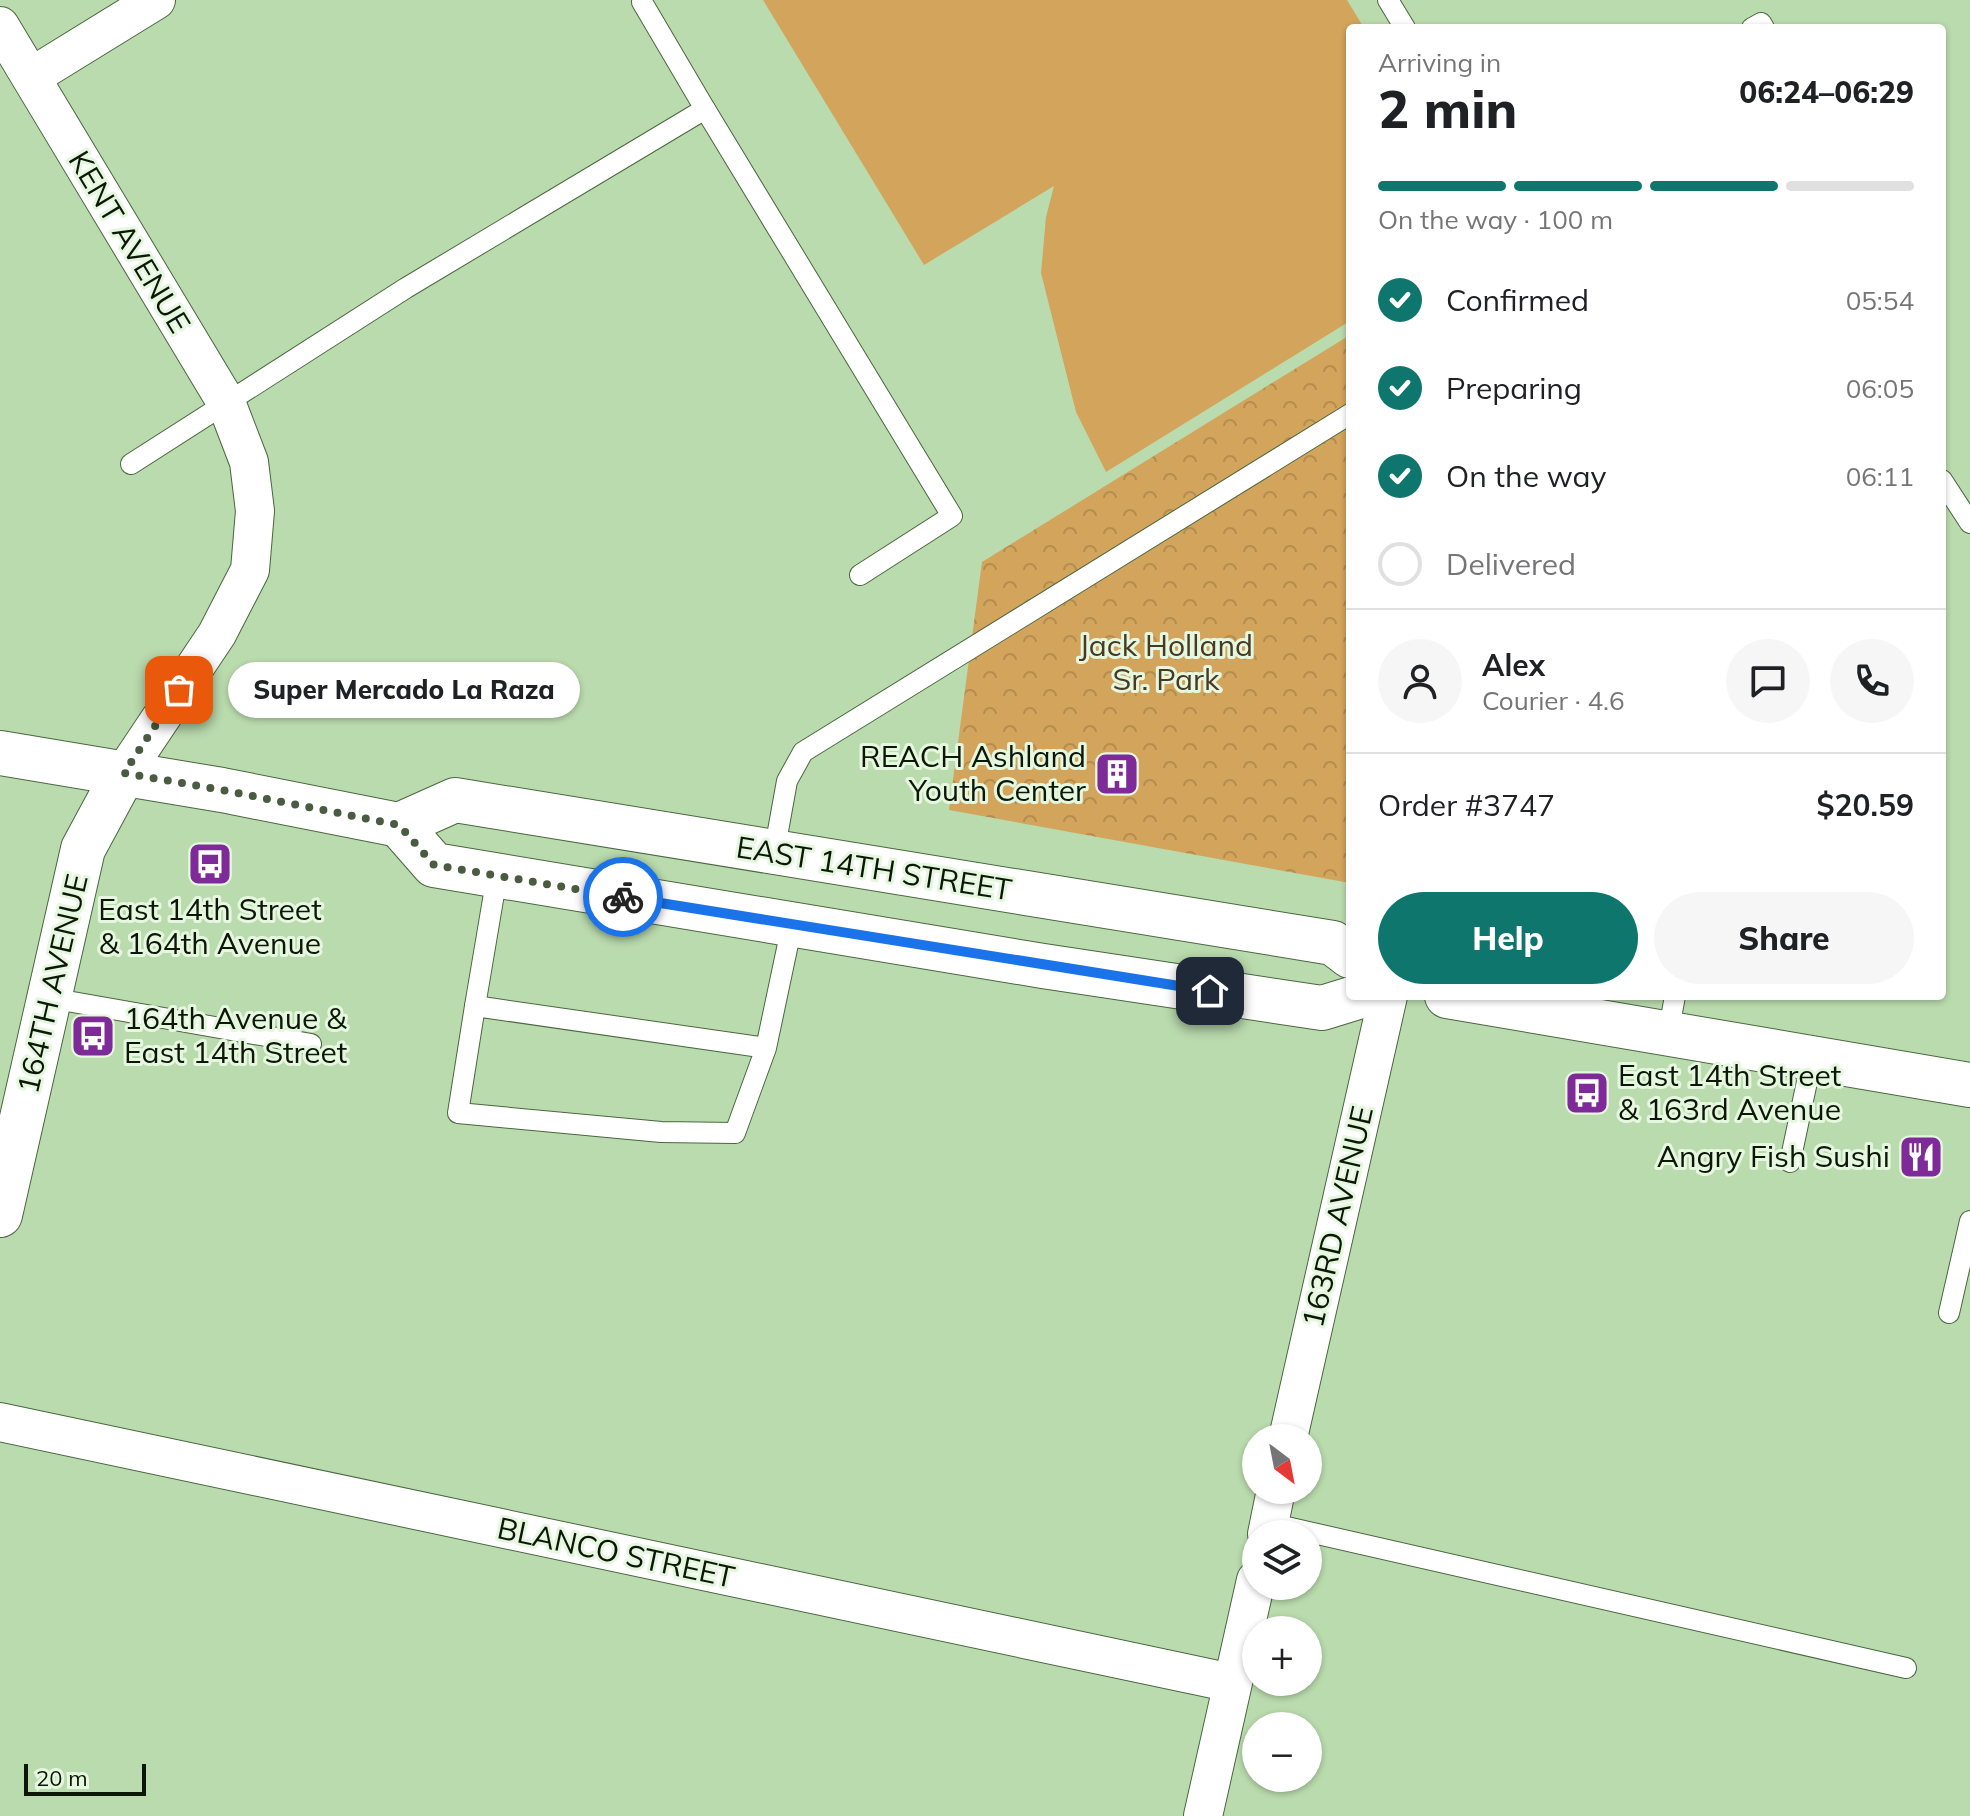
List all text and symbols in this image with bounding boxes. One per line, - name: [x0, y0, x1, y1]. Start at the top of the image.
- text: Arriving in: [1378, 46, 1501, 79]
- text: 06:24–06:29: [1739, 73, 1914, 111]
- text: 2 min: [1378, 76, 1517, 141]
- street label: KENT AVENUE: [61, 143, 199, 340]
- text: On the way · 100 m: [1378, 203, 1613, 236]
- icon: check: [1378, 278, 1422, 322]
- text: Confirmed: [1446, 281, 1589, 319]
- text: 05:54: [1846, 284, 1914, 317]
- icon: check: [1378, 366, 1422, 410]
- text: Preparing: [1446, 369, 1582, 407]
- text: 06:05: [1846, 372, 1914, 405]
- icon: check: [1378, 454, 1422, 498]
- text: On the way: [1446, 457, 1606, 495]
- text: 06:11: [1846, 460, 1914, 493]
- text: Delivered: [1446, 545, 1576, 583]
- park label: Jack Holland Sr. Park: [1079, 626, 1253, 698]
- button: person: [1378, 639, 1462, 723]
- button: chat: [1726, 639, 1810, 723]
- button: phone: [1830, 639, 1914, 723]
- text: Alex: [1482, 646, 1545, 684]
- pin: [145, 656, 213, 724]
- callout: Super Mercado La Raza: [227, 662, 579, 718]
- icon: bag: [157, 668, 201, 712]
- text: Super Mercado La Raza: [253, 673, 555, 706]
- text: Courier · 4.6: [1482, 684, 1625, 717]
- place label: REACH Ashland Youth Center: [860, 737, 1086, 809]
- building icon: REACH Ashland Youth Center: [1093, 750, 1141, 798]
- text: Order #3747: [1378, 786, 1555, 824]
- text: $20.59: [1817, 786, 1914, 824]
- street label: EAST 14TH STREET: [734, 827, 1015, 909]
- bus stop icon: East 14th Street & 164th Avenue: [186, 840, 234, 888]
- courier: [583, 857, 663, 937]
- street label: 164TH AVENUE: [8, 870, 96, 1097]
- icon: bike: [601, 875, 645, 919]
- place label: East 14th Street & 164th Avenue: [98, 890, 322, 962]
- button: Help: [1378, 892, 1638, 984]
- button: Share: [1654, 892, 1914, 984]
- pin: [1176, 957, 1244, 1025]
- icon: home: [1188, 969, 1232, 1013]
- place label: 164th Avenue & East 14th Street: [124, 999, 347, 1071]
- bus stop icon: 164th Avenue & East 14th Street: [69, 1012, 117, 1060]
- place label: East 14th Street & 163rd Avenue: [1618, 1056, 1841, 1128]
- bus stop icon: East 14th Street & 163rd Avenue: [1563, 1069, 1611, 1117]
- street label: 163RD AVENUE: [1293, 1102, 1381, 1331]
- restaurant icon: Angry Fish Sushi: [1897, 1133, 1945, 1181]
- place label: Angry Fish Sushi: [1657, 1137, 1890, 1175]
- north arrow: [1242, 1424, 1322, 1504]
- map controls: [1242, 1424, 1322, 1792]
- street label: BLANCO STREET: [494, 1508, 738, 1596]
- button: layers: [1242, 1520, 1322, 1600]
- button: +: [1242, 1616, 1322, 1696]
- button: −: [1242, 1712, 1322, 1792]
- scale bar: [24, 1760, 146, 1796]
- text: 20 m: [36, 1764, 87, 1792]

